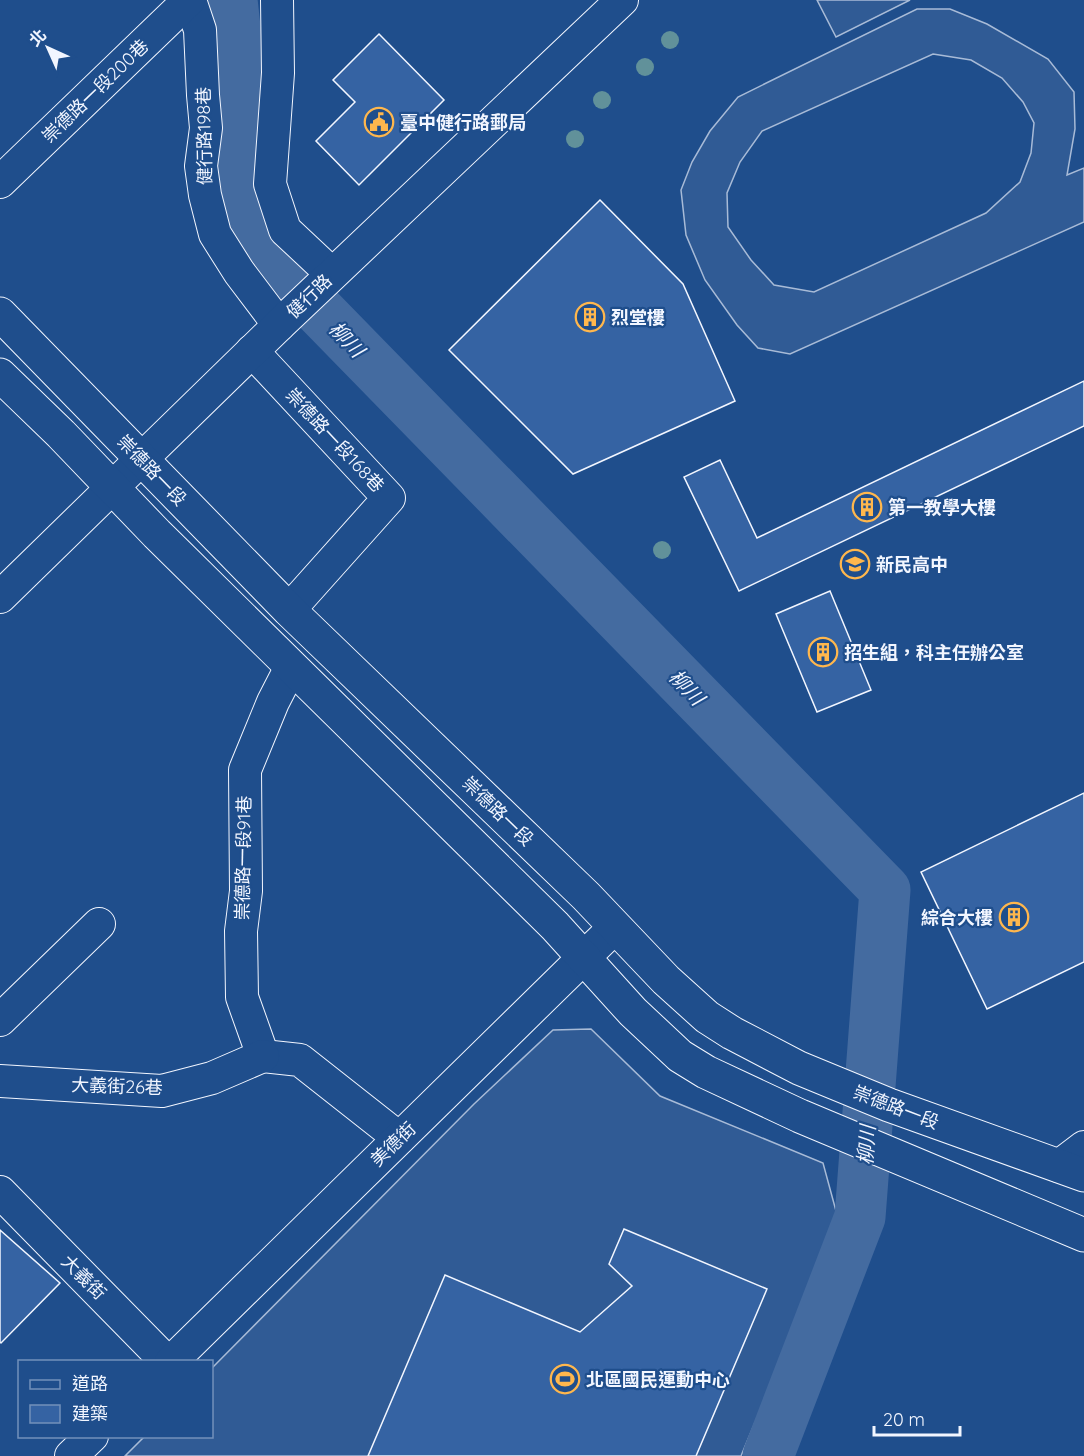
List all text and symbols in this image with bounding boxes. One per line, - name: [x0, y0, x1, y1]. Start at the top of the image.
- north arrow: [18, 18, 78, 78]
- text: 北: [25, 25, 50, 50]
- street label: 崇德路一段200巷: [37, 34, 153, 148]
- street label: 健行路198巷: [192, 87, 216, 185]
- public building icon: 臺中健行路郵局: [363, 106, 395, 138]
- place label: 臺中健行路郵局: [400, 111, 526, 134]
- street label: 健行路: [282, 269, 336, 323]
- building icon: 烈堂樓: [574, 301, 606, 333]
- place label: 烈堂樓: [611, 306, 665, 329]
- water label: 柳川: [324, 316, 371, 364]
- street label: 崇德路一段168巷: [281, 383, 389, 497]
- street label: 崇德路一段: [112, 430, 192, 510]
- building icon: 第一教學大樓: [851, 491, 883, 523]
- place label: 第一教學大樓: [888, 496, 996, 519]
- school or university icon: 新民高中: [839, 548, 871, 580]
- place label: 新民高中: [876, 553, 948, 576]
- building icon: 招生組，科主任辦公室: [807, 636, 839, 668]
- place label: 招生組，科主任辦公室: [844, 641, 1024, 664]
- water label: 柳川: [664, 664, 711, 712]
- street label: 崇德路一段: [458, 771, 538, 851]
- street label: 崇德路一段91巷: [230, 795, 256, 921]
- building icon: 綜合大樓: [998, 901, 1030, 933]
- place label: 綜合大樓: [921, 906, 993, 929]
- street label: 大義街26巷: [71, 1073, 163, 1099]
- street label: 崇德路一段: [850, 1080, 942, 1134]
- street label: 美德街: [366, 1117, 420, 1171]
- water label: 柳川: [852, 1122, 880, 1166]
- street label: 大義街: [57, 1250, 111, 1304]
- legend: [18, 1360, 213, 1438]
- sports icon: 北區國民運動中心: [549, 1363, 581, 1395]
- place label: 北區國民運動中心: [586, 1368, 730, 1391]
- text: 道路: [72, 1372, 108, 1395]
- scale bar: [874, 1399, 960, 1437]
- text: 建築: [72, 1402, 108, 1425]
- text: 20 m: [883, 1408, 925, 1431]

